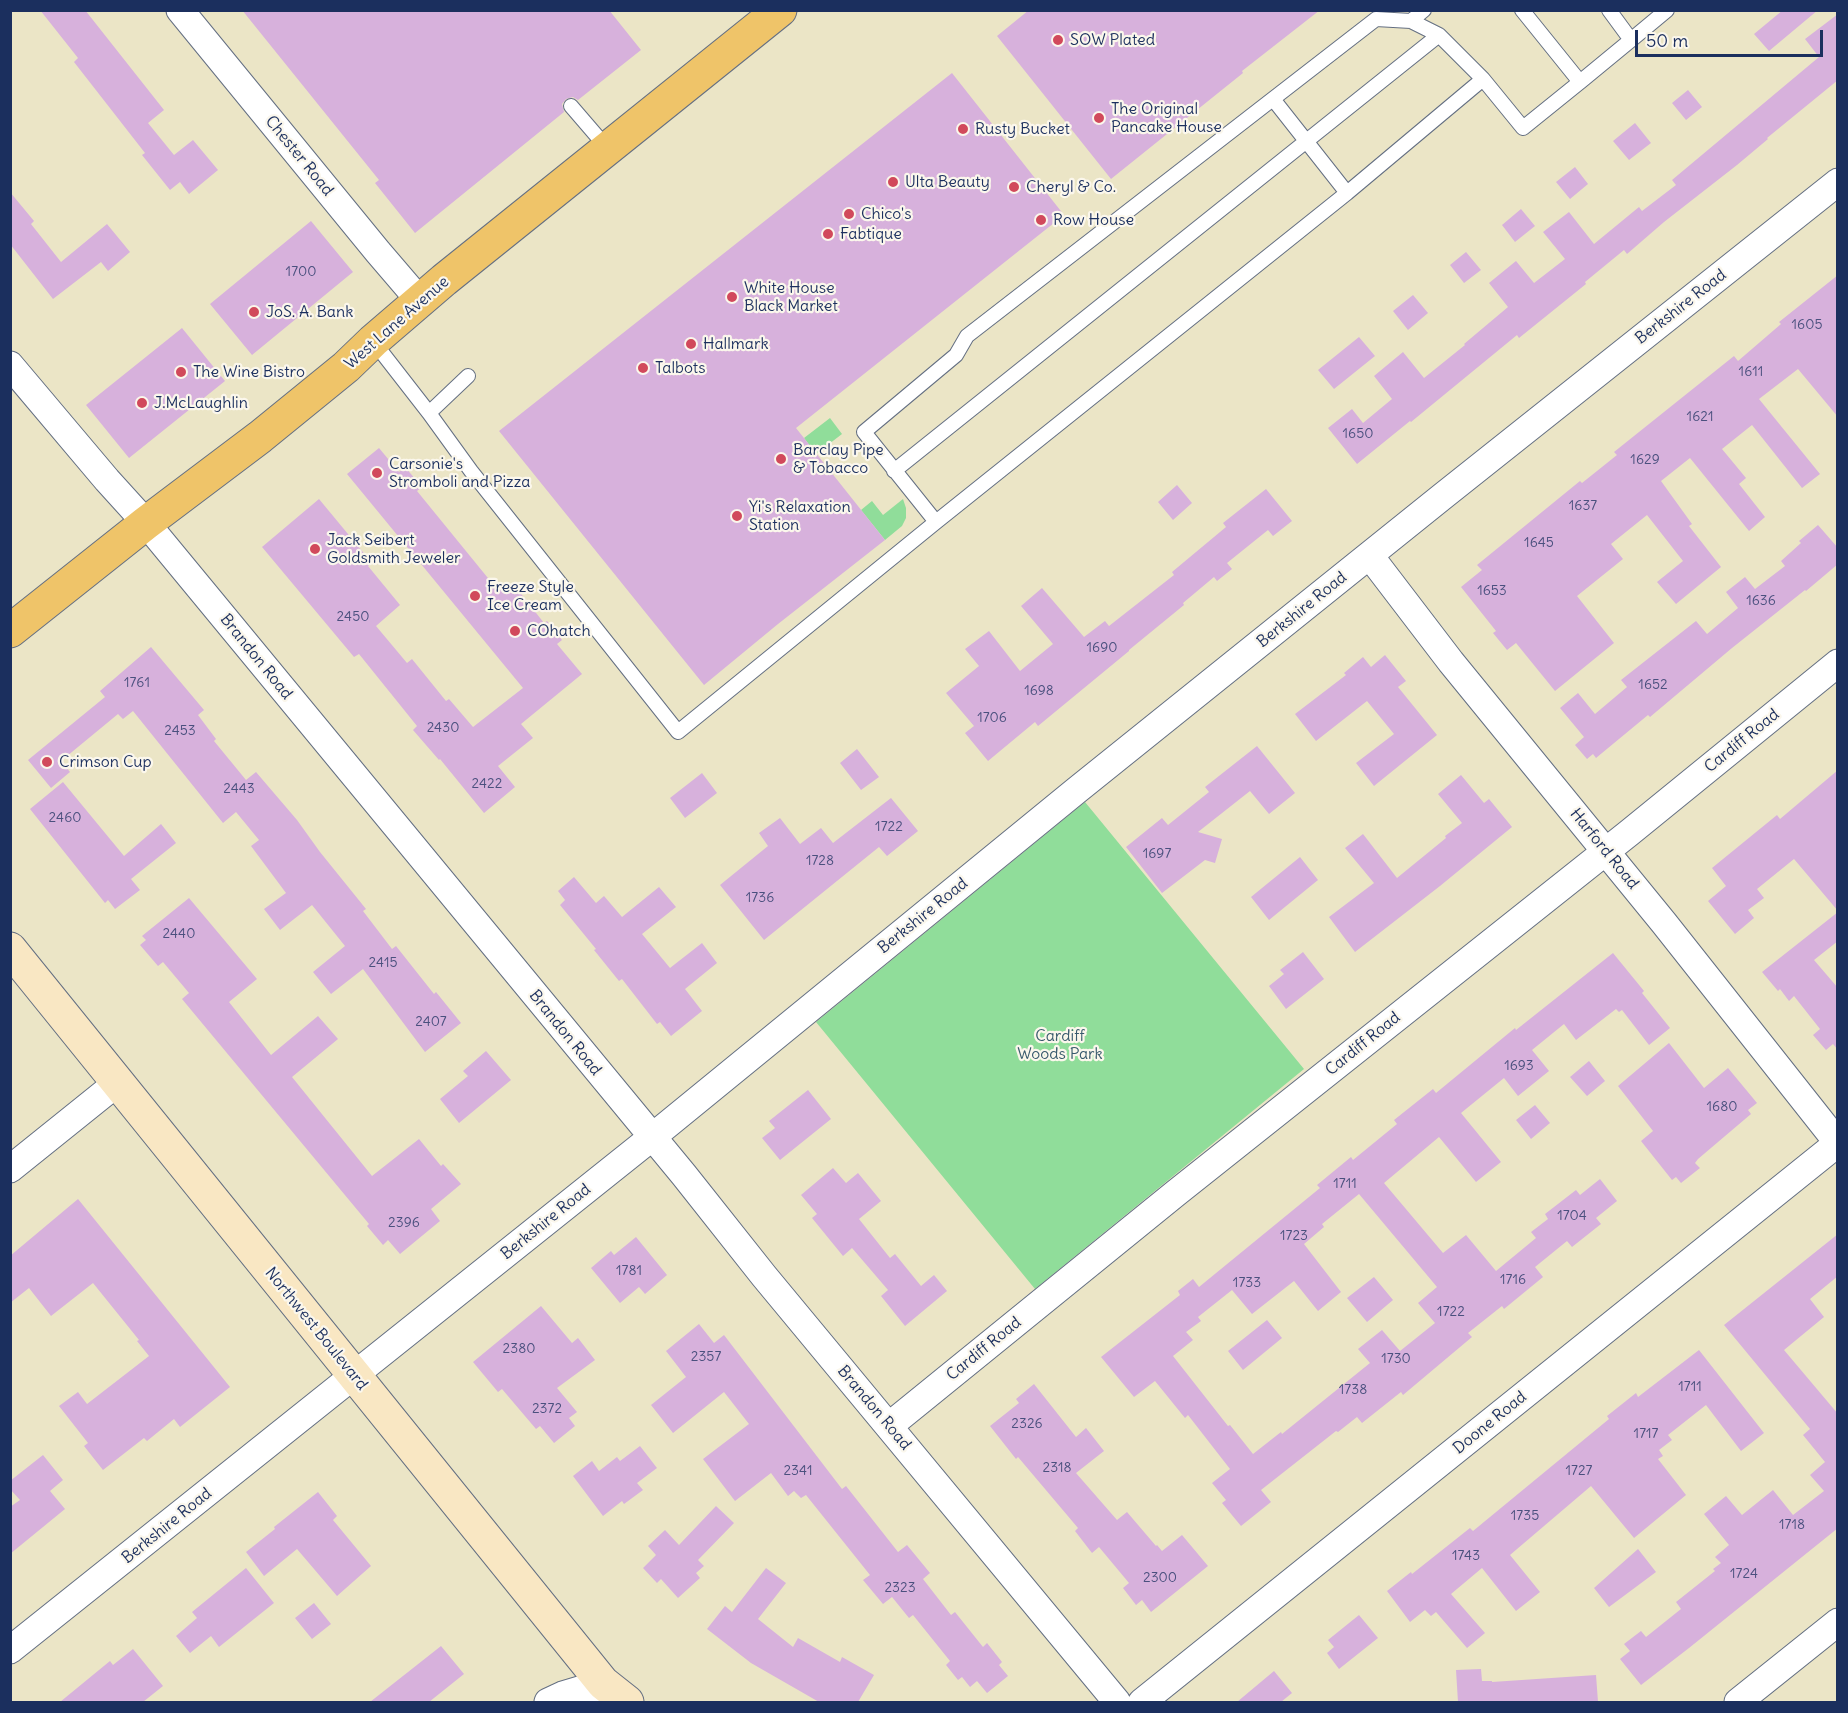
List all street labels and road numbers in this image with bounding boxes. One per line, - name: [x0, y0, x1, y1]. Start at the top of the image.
- street label: Chester Road: [261, 112, 337, 200]
- street label: Berkshire Road: [1632, 266, 1730, 348]
- street label: West Lane Avenue: [341, 272, 453, 374]
- street label: Berkshire Road: [1253, 568, 1351, 652]
- street label: Brandon Road: [216, 610, 296, 704]
- street label: Cardiff Road: [1701, 705, 1783, 777]
- street label: Harford Road: [1566, 805, 1642, 893]
- street label: Berkshire Road: [874, 874, 972, 958]
- street label: Brandon Road: [525, 986, 605, 1080]
- street label: Cardiff Road: [1322, 1008, 1404, 1080]
- street label: Berkshire Road: [497, 1180, 595, 1264]
- street label: Northwest Boulevard: [261, 1264, 371, 1394]
- street label: Cardiff Road: [943, 1313, 1025, 1385]
- street label: Brandon Road: [833, 1362, 915, 1454]
- street label: Doone Road: [1450, 1388, 1530, 1458]
- street label: Berkshire Road: [118, 1484, 216, 1568]

